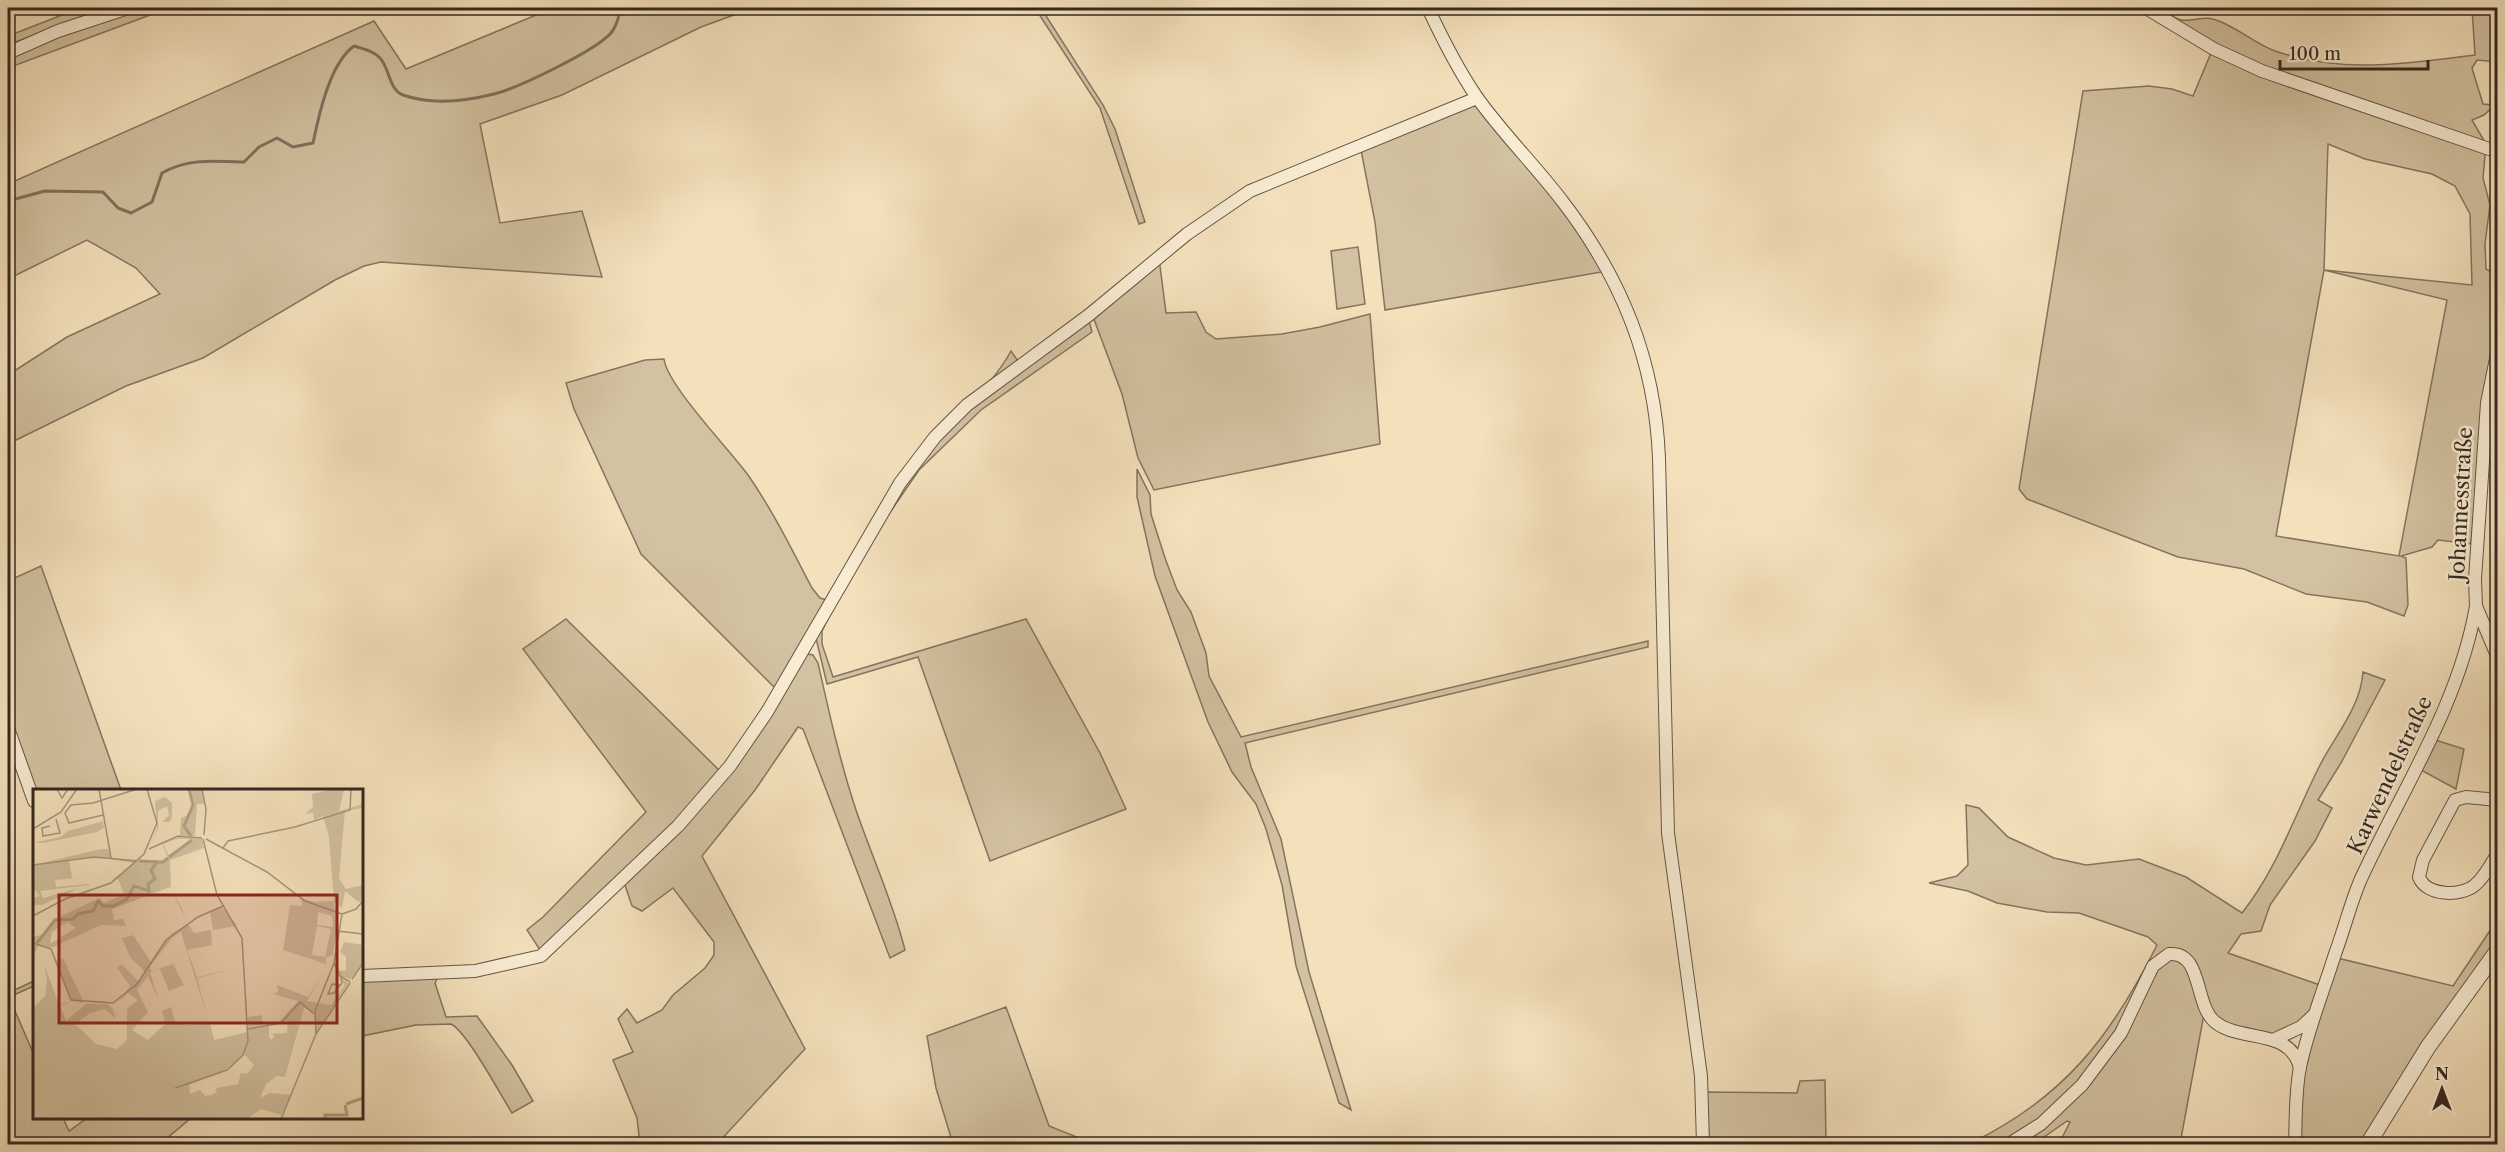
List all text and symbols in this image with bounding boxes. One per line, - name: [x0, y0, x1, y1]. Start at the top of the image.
- scale bar: [2280, 33, 2428, 71]
- text: 100 m: [2289, 43, 2341, 65]
- street label: Johannesstraße: [2444, 426, 2477, 585]
- street label: Karwendelstraße: [2342, 692, 2437, 858]
- inset map: [33, 789, 363, 1119]
- north arrow: [2412, 1059, 2472, 1119]
- text: N: [2435, 1064, 2449, 1084]

